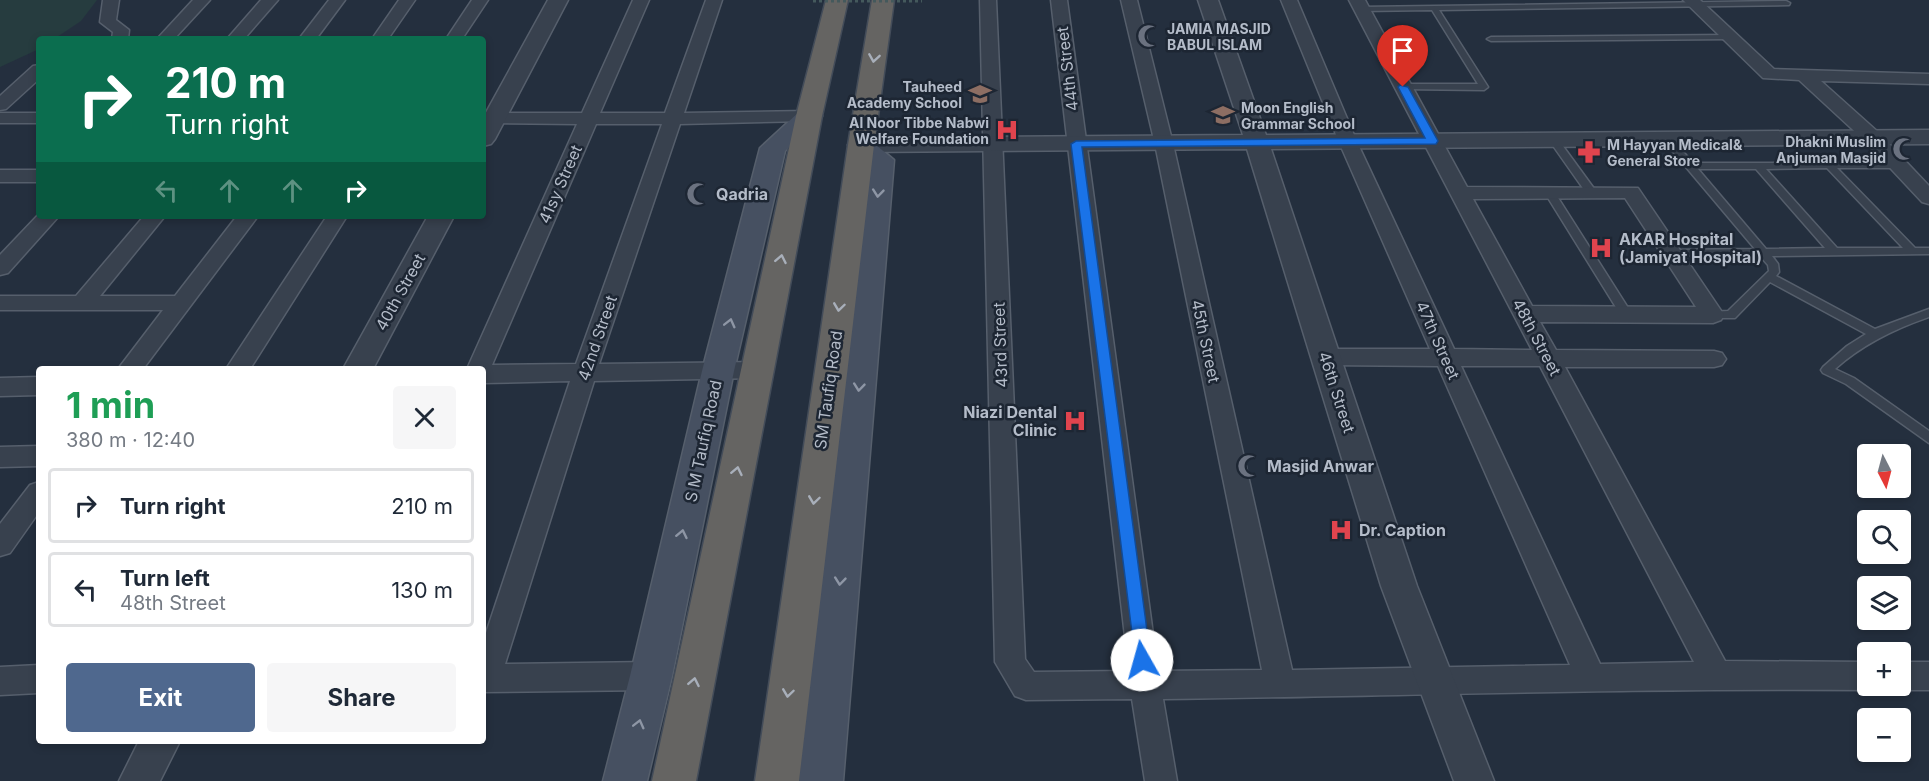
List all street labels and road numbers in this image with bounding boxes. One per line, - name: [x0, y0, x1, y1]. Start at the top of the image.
- street label: 44th Street: [1052, 26, 1082, 112]
- street label: 41sy Street: [534, 142, 586, 226]
- street label: 40th Street: [371, 250, 429, 334]
- street label: 42nd Street: [573, 293, 621, 383]
- street label: 48th Street: [1508, 295, 1566, 379]
- street label: 45th Street: [1187, 298, 1225, 384]
- street label: 47th Street: [1412, 298, 1464, 382]
- street label: 43rd Street: [989, 302, 1011, 388]
- street label: SM Taufiq Road: [810, 329, 846, 451]
- street label: 46th Street: [1314, 349, 1360, 435]
- street label: S M Taufiq Road: [680, 378, 726, 504]

